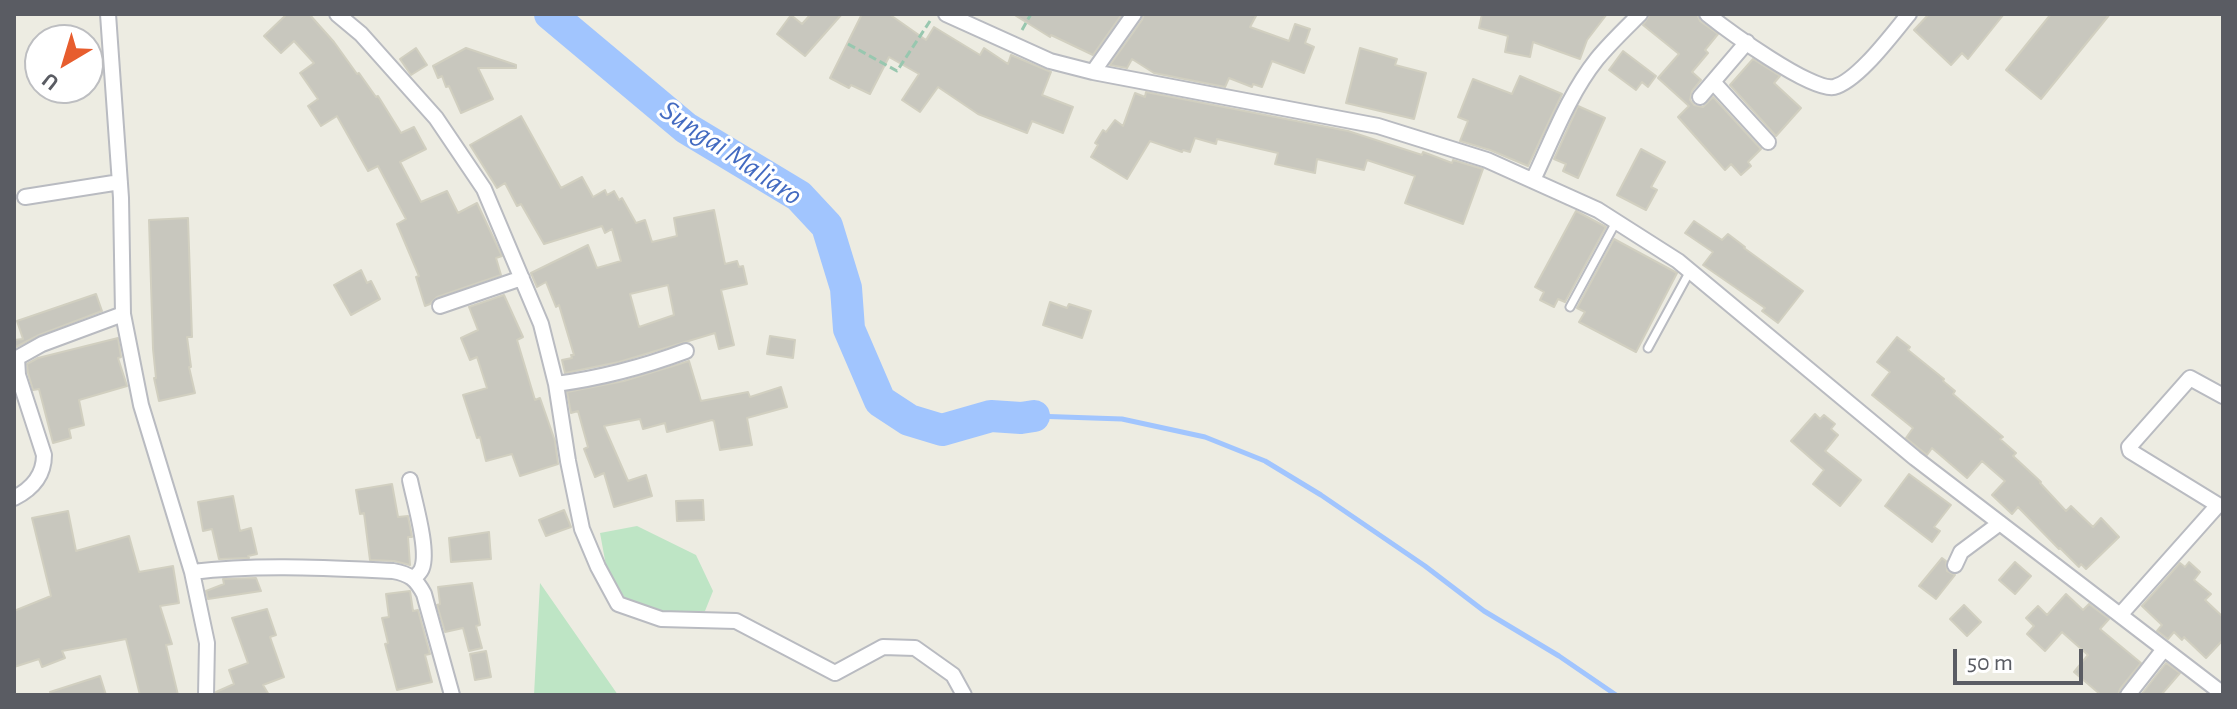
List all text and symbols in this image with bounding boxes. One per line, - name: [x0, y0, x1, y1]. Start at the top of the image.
- north arrow: [24, 24, 104, 104]
- text: U: [38, 68, 63, 94]
- water label: Sungai Maliaro: [653, 92, 809, 214]
- scale bar: [1957, 633, 2087, 683]
- text: 50 m: [1967, 651, 2013, 675]

